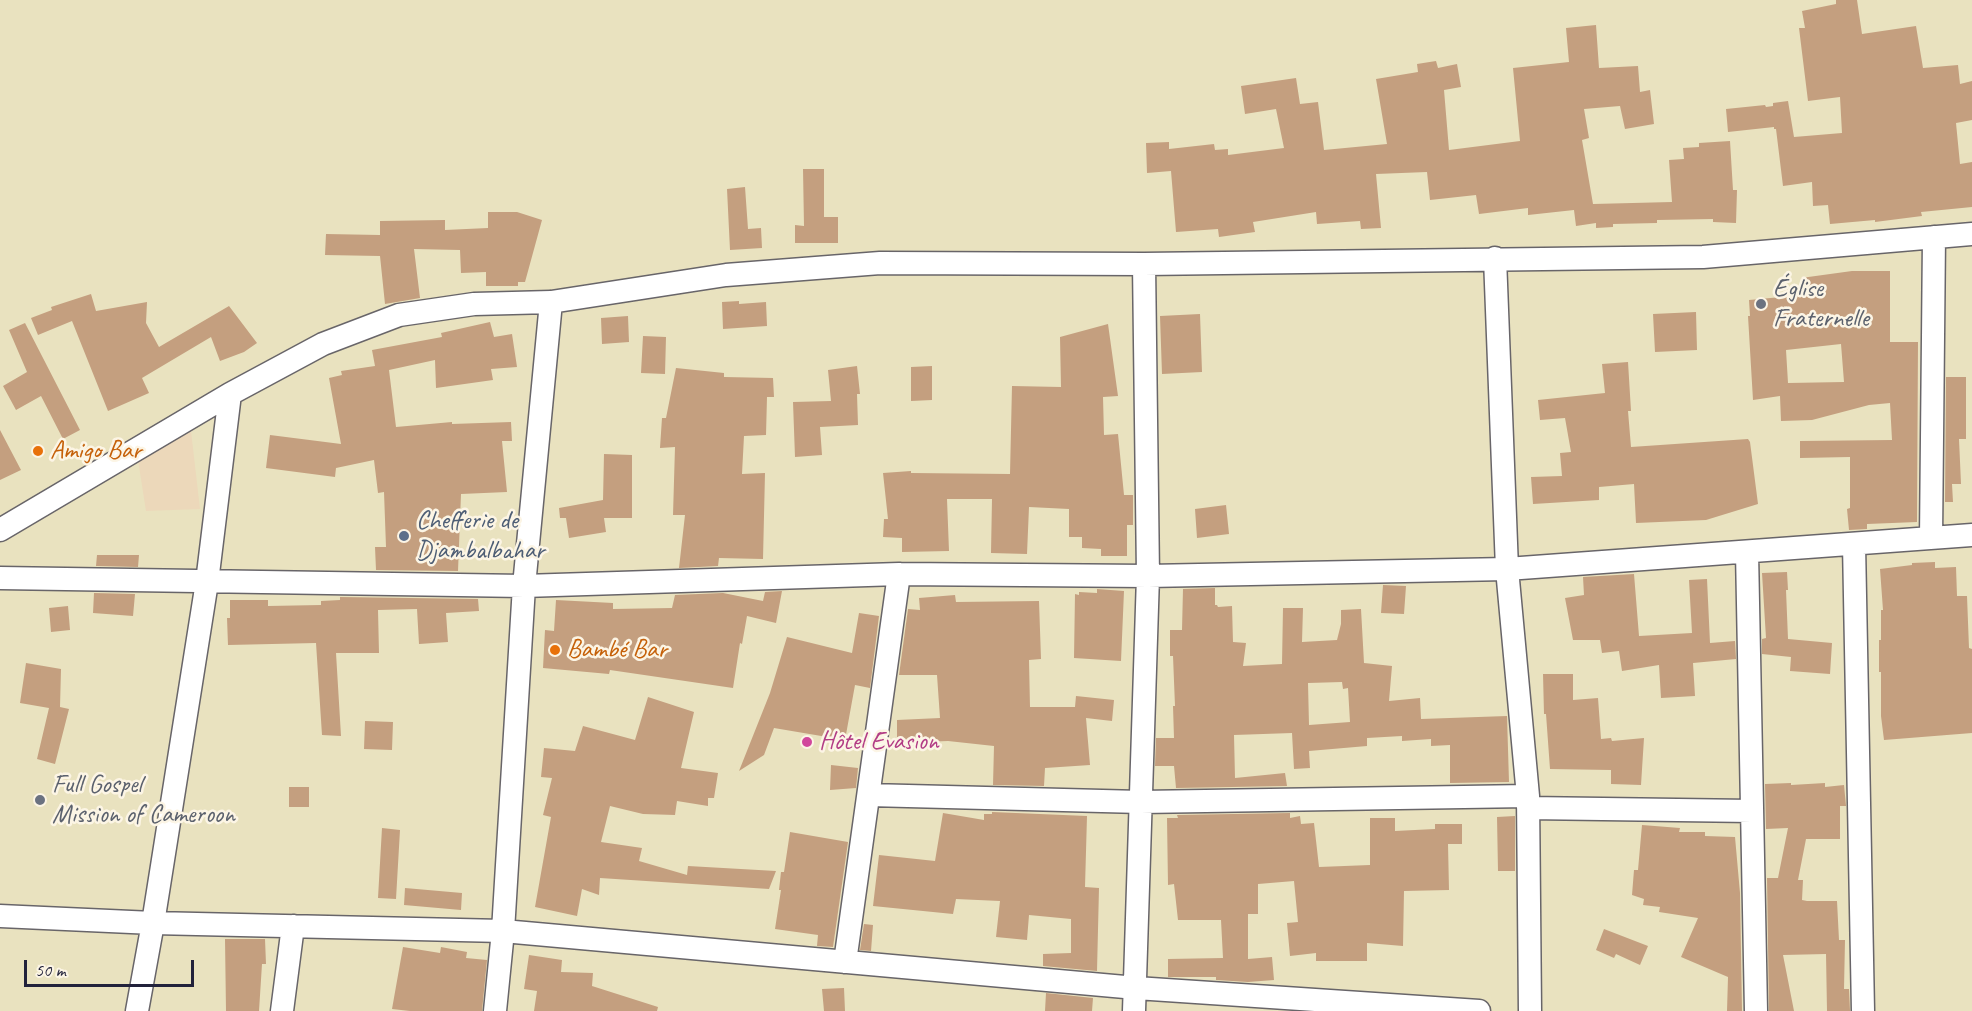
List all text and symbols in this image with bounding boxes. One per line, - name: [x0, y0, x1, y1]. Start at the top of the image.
- place label: Église Fraternelle: [1773, 273, 1869, 334]
- marker: Église Fraternelle: [1754, 297, 1768, 311]
- place label: Amigo Bar: [50, 435, 141, 467]
- marker: Amigo Bar: [31, 444, 45, 458]
- place label: Chefferie de Djambalbahar: [416, 505, 544, 566]
- marker: Chefferie de Djambalbahar: [397, 529, 411, 543]
- place label: Bambé Bar: [567, 634, 667, 666]
- marker: Bambé Bar: [548, 643, 562, 657]
- place label: Hôtel Evasion: [819, 726, 938, 758]
- marker: Hôtel Evasion: [800, 735, 814, 749]
- place label: Full Gospel Mission of Cameroon: [52, 769, 235, 831]
- marker: Full Gospel Mission of Cameroon: [33, 793, 47, 807]
- scale bar: [27, 948, 196, 986]
- text: 50 m: [35, 959, 66, 981]

